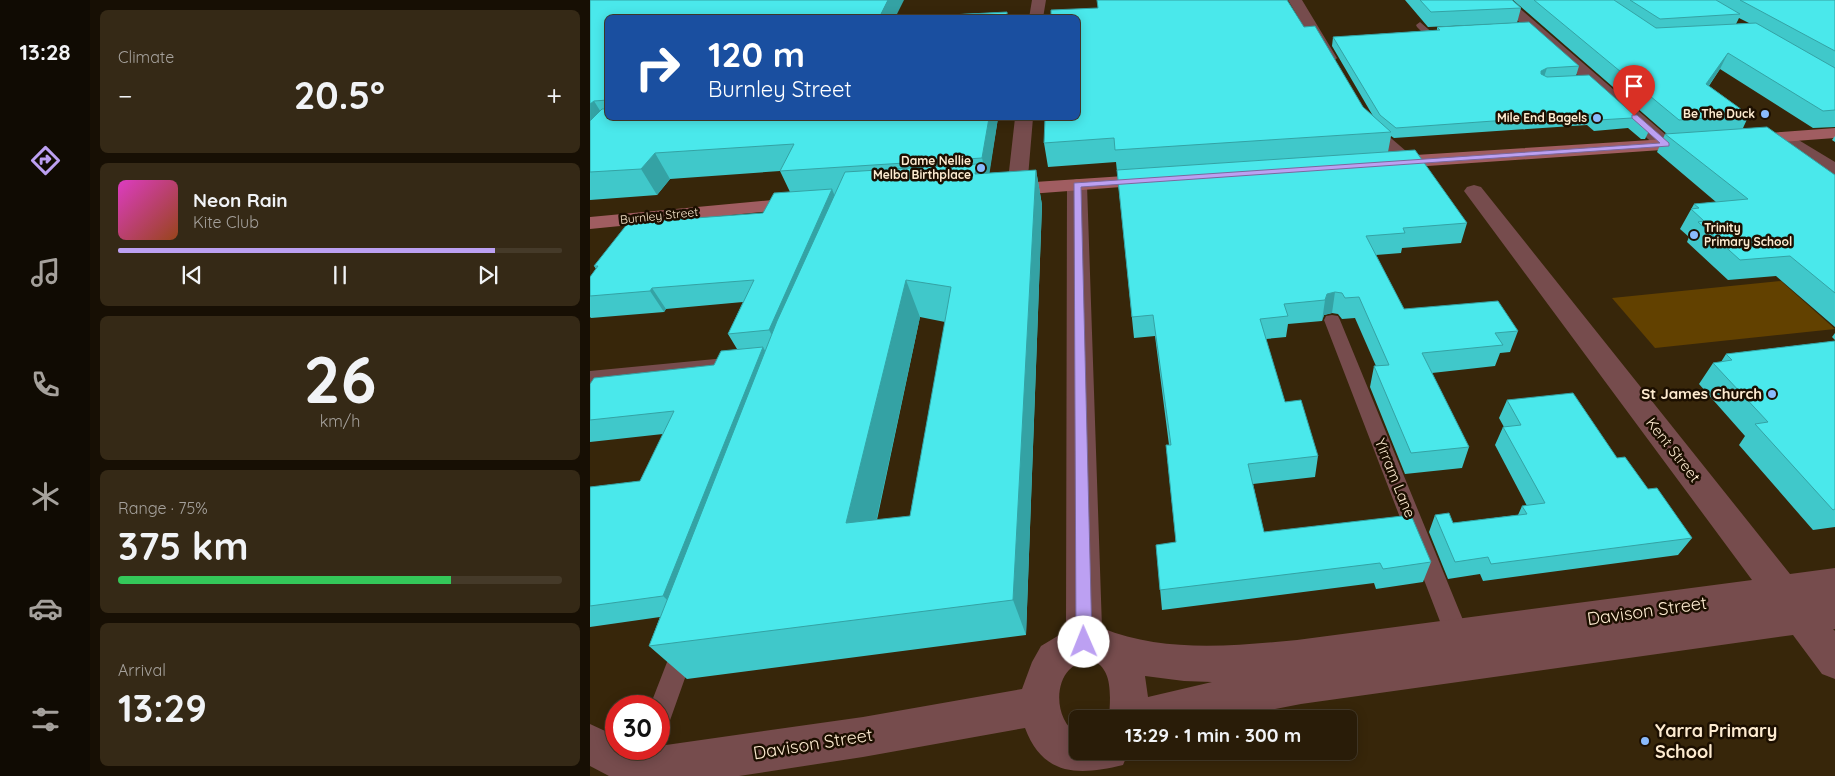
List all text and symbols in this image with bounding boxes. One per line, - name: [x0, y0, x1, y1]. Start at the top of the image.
- text: 120 m: [708, 32, 805, 76]
- icon: right: [625, 35, 690, 100]
- text: 13:28: [20, 38, 70, 66]
- text: Climate: [118, 47, 174, 67]
- pin: [1613, 65, 1655, 116]
- text: 20.5°: [294, 71, 385, 119]
- icon: arrive: [1620, 72, 1648, 100]
- text: Burnley Street: [708, 75, 852, 103]
- text: −: [118, 78, 133, 113]
- text: +: [546, 78, 562, 113]
- place label: Be The Duck: [1683, 106, 1755, 121]
- marker: Be The Duck: [1759, 108, 1771, 120]
- place label: Mile End Bagels: [1497, 110, 1587, 125]
- marker: Mile End Bagels: [1591, 112, 1603, 124]
- icon: directions: [28, 143, 63, 178]
- place label: Dame Nellie Melba Birthplace: [873, 153, 971, 182]
- marker: Dame Nellie Melba Birthplace: [975, 162, 987, 174]
- text: Neon Rain: [193, 188, 288, 212]
- street label: Burnley Street: [619, 204, 699, 227]
- text: Kite Club: [193, 212, 259, 232]
- place label: Trinity Primary School: [1704, 220, 1792, 249]
- marker: Trinity Primary School: [1688, 229, 1700, 241]
- icon: music: [28, 255, 63, 290]
- icon: previous: [178, 261, 206, 289]
- icon: pause: [326, 261, 354, 289]
- icon: next: [474, 261, 502, 289]
- text: 26: [304, 338, 376, 419]
- icon: phone: [28, 367, 63, 402]
- place label: St James Church: [1641, 384, 1762, 403]
- marker: St James Church: [1766, 388, 1778, 400]
- text: km/h: [320, 411, 360, 431]
- street label: Kent Street: [1642, 413, 1705, 486]
- street label: Yirram Lane: [1371, 435, 1420, 520]
- icon: climate: [28, 479, 63, 514]
- text: Range · 75%: [118, 498, 208, 518]
- text: 375 km: [118, 522, 248, 570]
- icon: car: [28, 591, 63, 626]
- street label: Davison Street: [1585, 591, 1708, 630]
- position arrow: [1057, 615, 1109, 667]
- text: Arrival: [118, 660, 166, 680]
- text: 13:29: [118, 684, 207, 732]
- speed limit sign: 30: [605, 695, 670, 760]
- icon: filters: [28, 702, 63, 737]
- place label: Yarra Primary School: [1655, 719, 1777, 763]
- street label: Davison Street: [751, 723, 874, 764]
- text: 13:29 · 1 min · 300 m: [1125, 723, 1301, 747]
- marker: Yarra Primary School: [1639, 735, 1651, 747]

